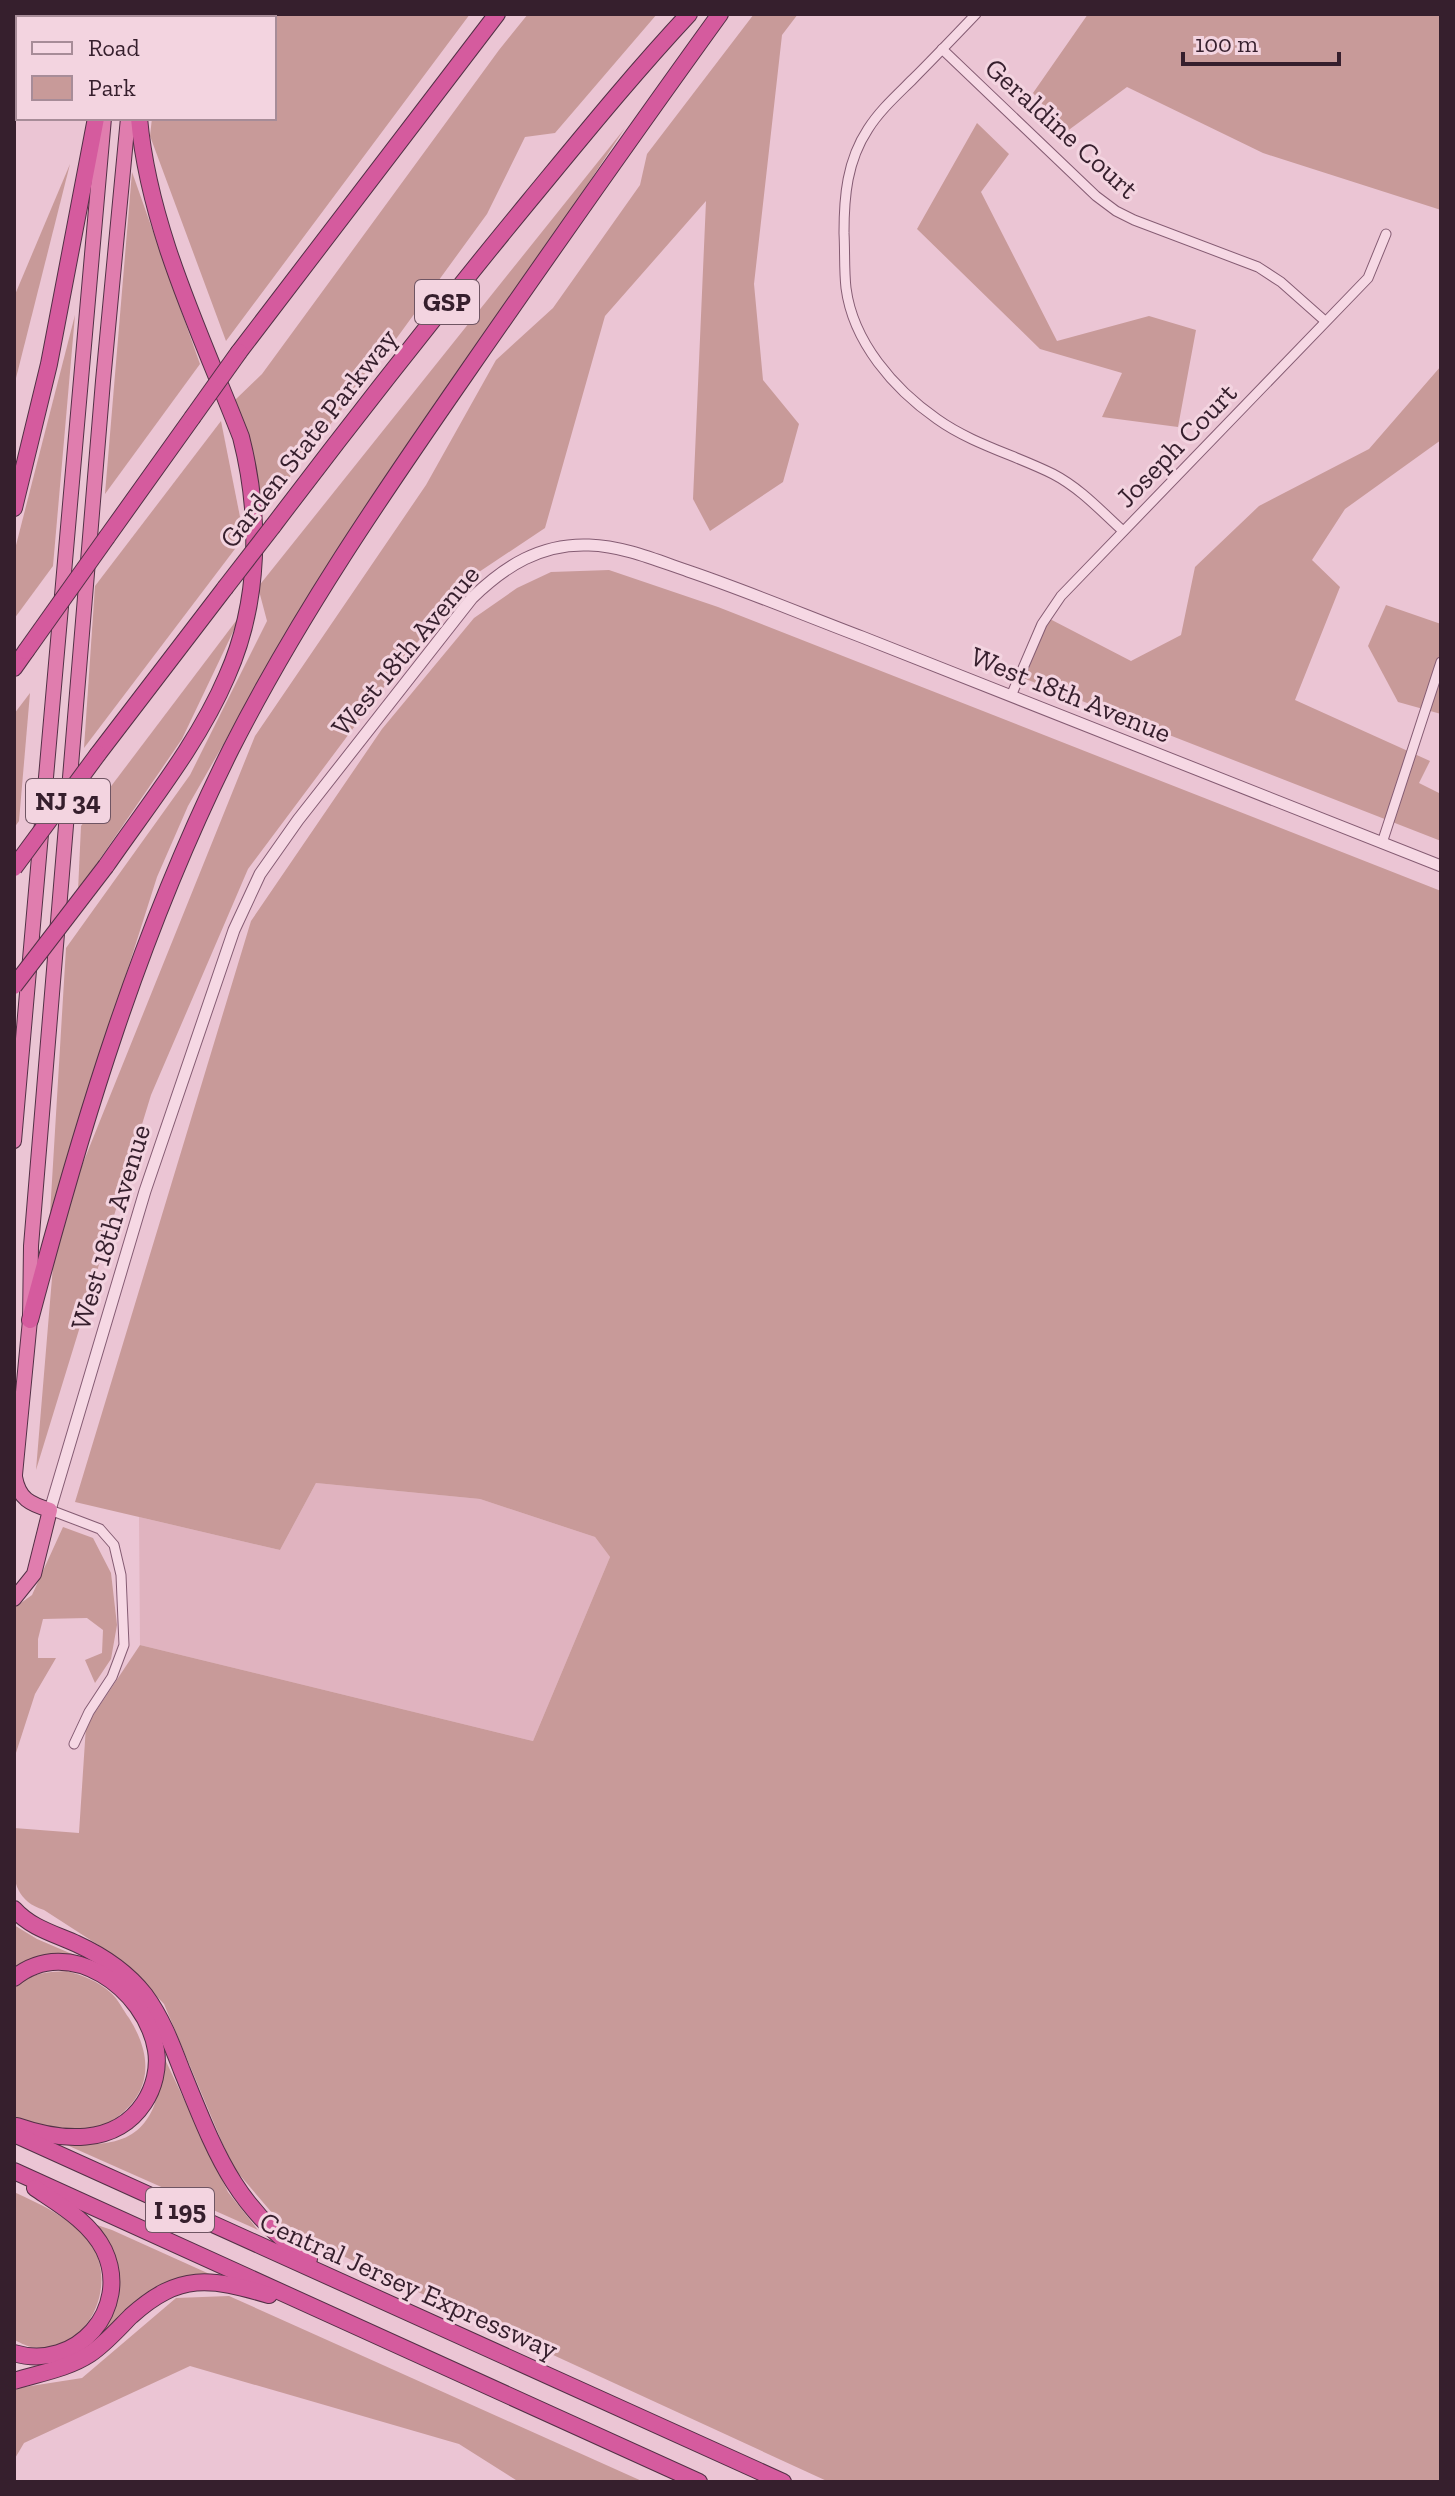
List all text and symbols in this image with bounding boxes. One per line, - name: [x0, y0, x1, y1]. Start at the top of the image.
- legend: [16, 16, 276, 120]
- scale bar: [1183, 16, 1339, 66]
- text: 100 m: [1195, 29, 1258, 58]
- text: Road: [88, 33, 140, 62]
- street label: Geraldine Court: [978, 51, 1145, 206]
- text: Park: [88, 73, 136, 102]
- road number: GSP: [415, 280, 479, 324]
- street label: Garden State Parkway: [213, 322, 404, 554]
- street label: Joseph Court: [1109, 376, 1244, 514]
- street label: West 18th Avenue: [324, 558, 486, 742]
- street label: West 18th Avenue: [966, 639, 1176, 750]
- road number: NJ 34: [26, 779, 110, 823]
- street label: West 18th Avenue: [64, 1121, 157, 1334]
- road number: I 195: [146, 2188, 214, 2232]
- street label: Central Jersey Expressway: [255, 2205, 563, 2366]

